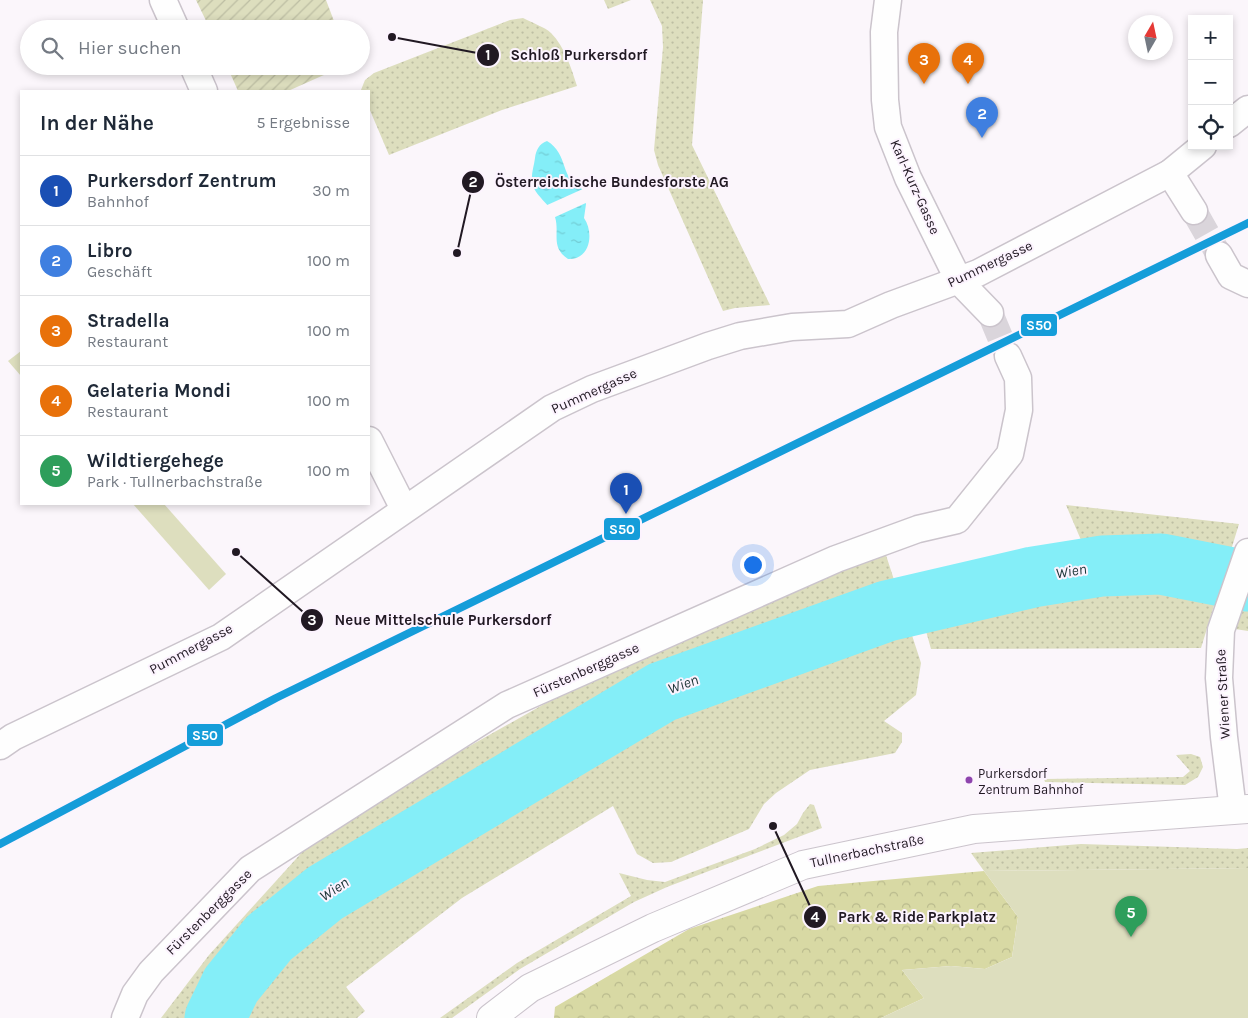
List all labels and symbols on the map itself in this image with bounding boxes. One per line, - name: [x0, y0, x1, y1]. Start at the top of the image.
- north arrow: [1128, 15, 1173, 60]
- callout: Schloß Purkersdorf: [476, 40, 658, 70]
- pin: 3: [908, 43, 940, 84]
- pin: 4: [952, 43, 984, 84]
- text: 1: [485, 46, 491, 64]
- text: Schloß Purkersdorf: [510, 46, 648, 64]
- pin: 2: [966, 97, 998, 138]
- street label: Karl-Kurz-Gasse: [886, 137, 944, 237]
- callout: Österreichische Bundesforste AG: [460, 167, 739, 197]
- text: Österreichische Bundesforste AG: [495, 172, 729, 191]
- text: 2: [468, 173, 478, 191]
- street label: Pummergasse: [945, 237, 1035, 291]
- line badge: S50: [1020, 313, 1058, 337]
- text: S50: [1026, 317, 1052, 334]
- street label: Pummergasse: [549, 365, 639, 417]
- pin: 1: [610, 473, 642, 514]
- line badge: S50: [603, 517, 641, 541]
- text: S50: [609, 521, 635, 538]
- your location: [740, 552, 766, 578]
- water label: Wien: [1054, 560, 1088, 582]
- callout: Neue Mittelschule Purkersdorf: [299, 605, 561, 635]
- text: 3: [307, 611, 317, 629]
- text: Neue Mittelschule Purkersdorf: [335, 611, 552, 629]
- street label: Pummergasse: [146, 620, 236, 678]
- street label: Fürstenberggasse: [530, 639, 642, 701]
- street label: Wiener Straße: [1212, 649, 1234, 739]
- water label: Wien: [665, 670, 701, 698]
- line badge: S50: [186, 723, 224, 747]
- text: S50: [192, 727, 218, 744]
- place label: Purkersdorf Zentrum Bahnhof: [978, 766, 1084, 797]
- marker: Purkersdorf Zentrum Bahnhof: [964, 775, 974, 785]
- street label: Tullnerbachstraße: [809, 831, 925, 871]
- street label: Fürstenberggasse: [162, 865, 256, 959]
- water label: Wien: [316, 873, 352, 905]
- pin: 5: [1115, 896, 1147, 937]
- callout: Park & Ride Parkplatz: [803, 902, 1006, 932]
- text: 4: [811, 908, 820, 926]
- text: Park & Ride Parkplatz: [838, 908, 996, 926]

